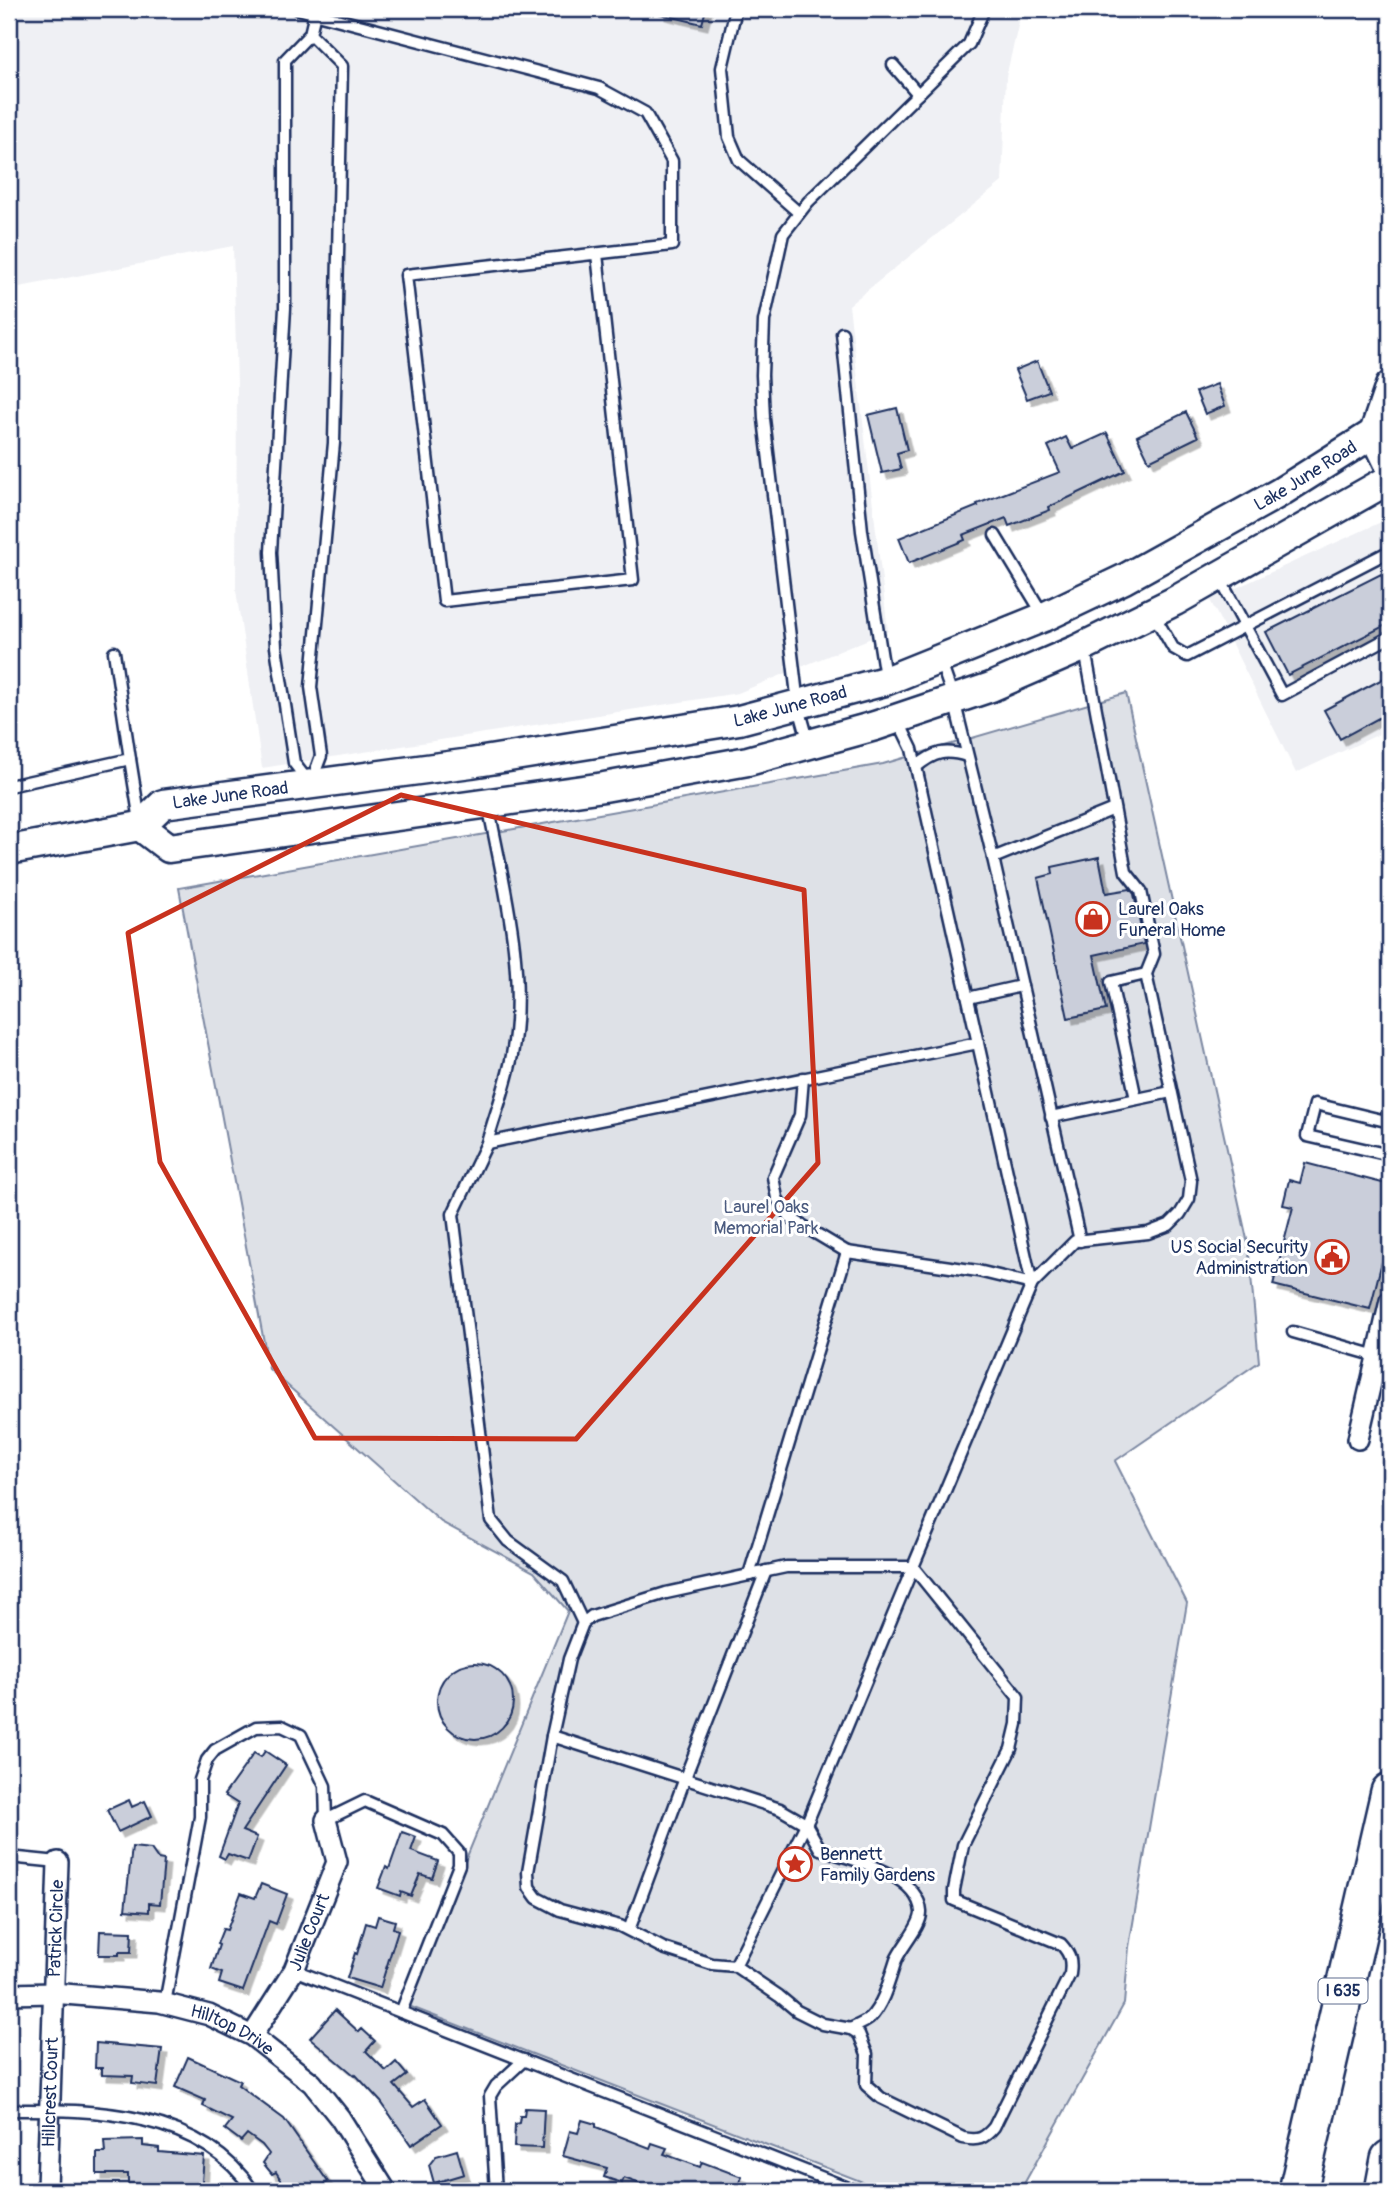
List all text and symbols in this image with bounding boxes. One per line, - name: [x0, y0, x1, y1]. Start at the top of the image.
- street label: Lake June Road: [1250, 435, 1361, 516]
- street label: Lake June Road: [732, 680, 849, 732]
- street label: Lake June Road: [171, 776, 290, 814]
- place label: Laurel Oaks Funeral Home: [1118, 898, 1225, 942]
- shop icon: Laurel Oaks Funeral Home: [1074, 900, 1112, 938]
- park label: Laurel Oaks Memorial Park: [713, 1196, 819, 1240]
- place label: US Social Security Administration: [1170, 1236, 1308, 1280]
- public building icon: US Social Security Administration: [1313, 1238, 1351, 1276]
- place label: Bennett Family Gardens: [820, 1843, 935, 1887]
- place icon: Bennett Family Gardens: [776, 1845, 814, 1883]
- street label: Patrick Circle: [43, 1879, 69, 1978]
- street label: Julie Court: [283, 1889, 335, 1974]
- road number: I 635: [1318, 1979, 1368, 2004]
- street label: Hilltop Drive: [188, 1999, 279, 2060]
- street label: Hillcrest Court: [37, 2036, 64, 2148]

